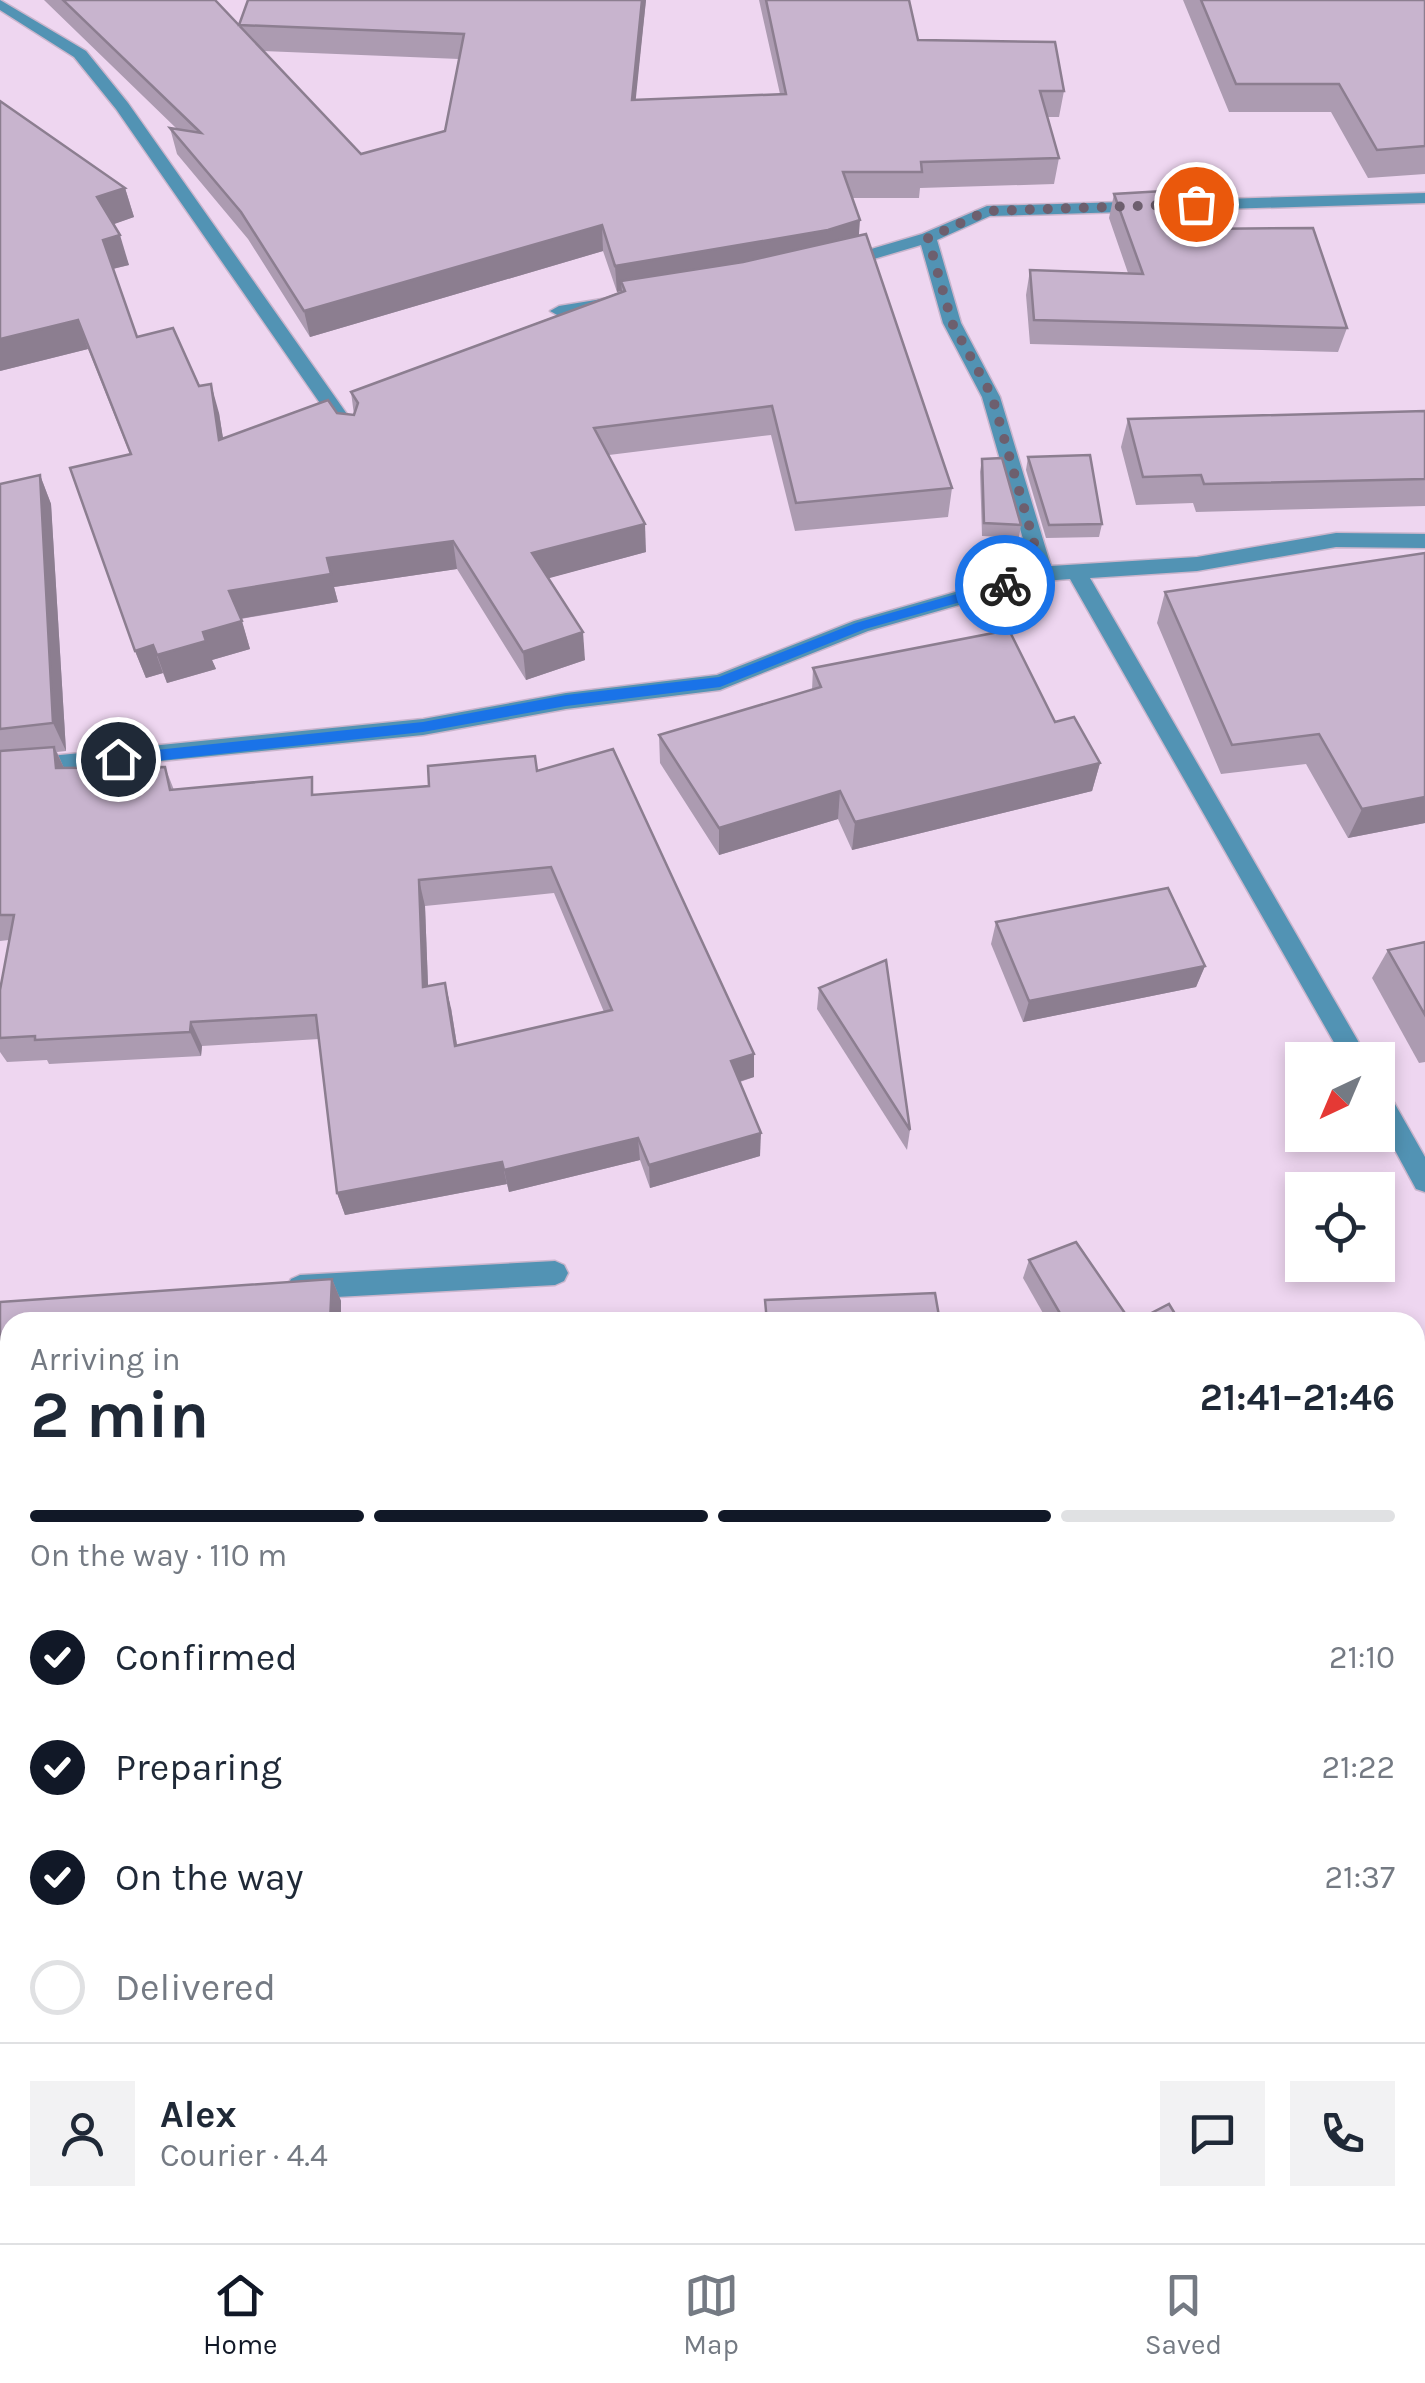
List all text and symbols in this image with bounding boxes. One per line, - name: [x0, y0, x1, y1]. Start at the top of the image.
- pin: [1154, 162, 1239, 247]
- icon: bag: [1169, 177, 1224, 232]
- courier: [955, 535, 1055, 635]
- icon: bike: [978, 558, 1033, 613]
- pin: [76, 717, 161, 802]
- icon: home: [91, 732, 146, 787]
- north arrow: [1285, 1042, 1395, 1152]
- map controls: [1285, 1042, 1395, 1282]
- button: locate: [1285, 1172, 1395, 1282]
- text: Arriving in: [30, 1341, 181, 1378]
- text: 21:41–21:46: [1200, 1375, 1395, 1420]
- text: 2 min: [30, 1377, 209, 1453]
- text: On the way · 110 m: [30, 1537, 287, 1574]
- icon: check: [30, 1630, 85, 1685]
- text: Confirmed: [115, 1635, 298, 1680]
- text: 21:10: [1329, 1639, 1395, 1676]
- icon: check: [30, 1740, 85, 1795]
- text: Preparing: [115, 1745, 282, 1790]
- text: 21:22: [1321, 1749, 1395, 1786]
- icon: check: [30, 1850, 85, 1905]
- text: On the way: [115, 1855, 303, 1900]
- text: 21:37: [1325, 1859, 1395, 1896]
- text: Delivered: [115, 1965, 276, 2010]
- button: person: [30, 2081, 135, 2186]
- button: chat: [1160, 2081, 1265, 2186]
- button: phone: [1290, 2081, 1395, 2186]
- text: Alex: [160, 2092, 237, 2137]
- text: Courier · 4.4: [160, 2137, 328, 2174]
- tab: Home: [203, 2268, 278, 2361]
- tab: Map: [683, 2268, 739, 2361]
- tab: Saved: [1145, 2268, 1222, 2361]

